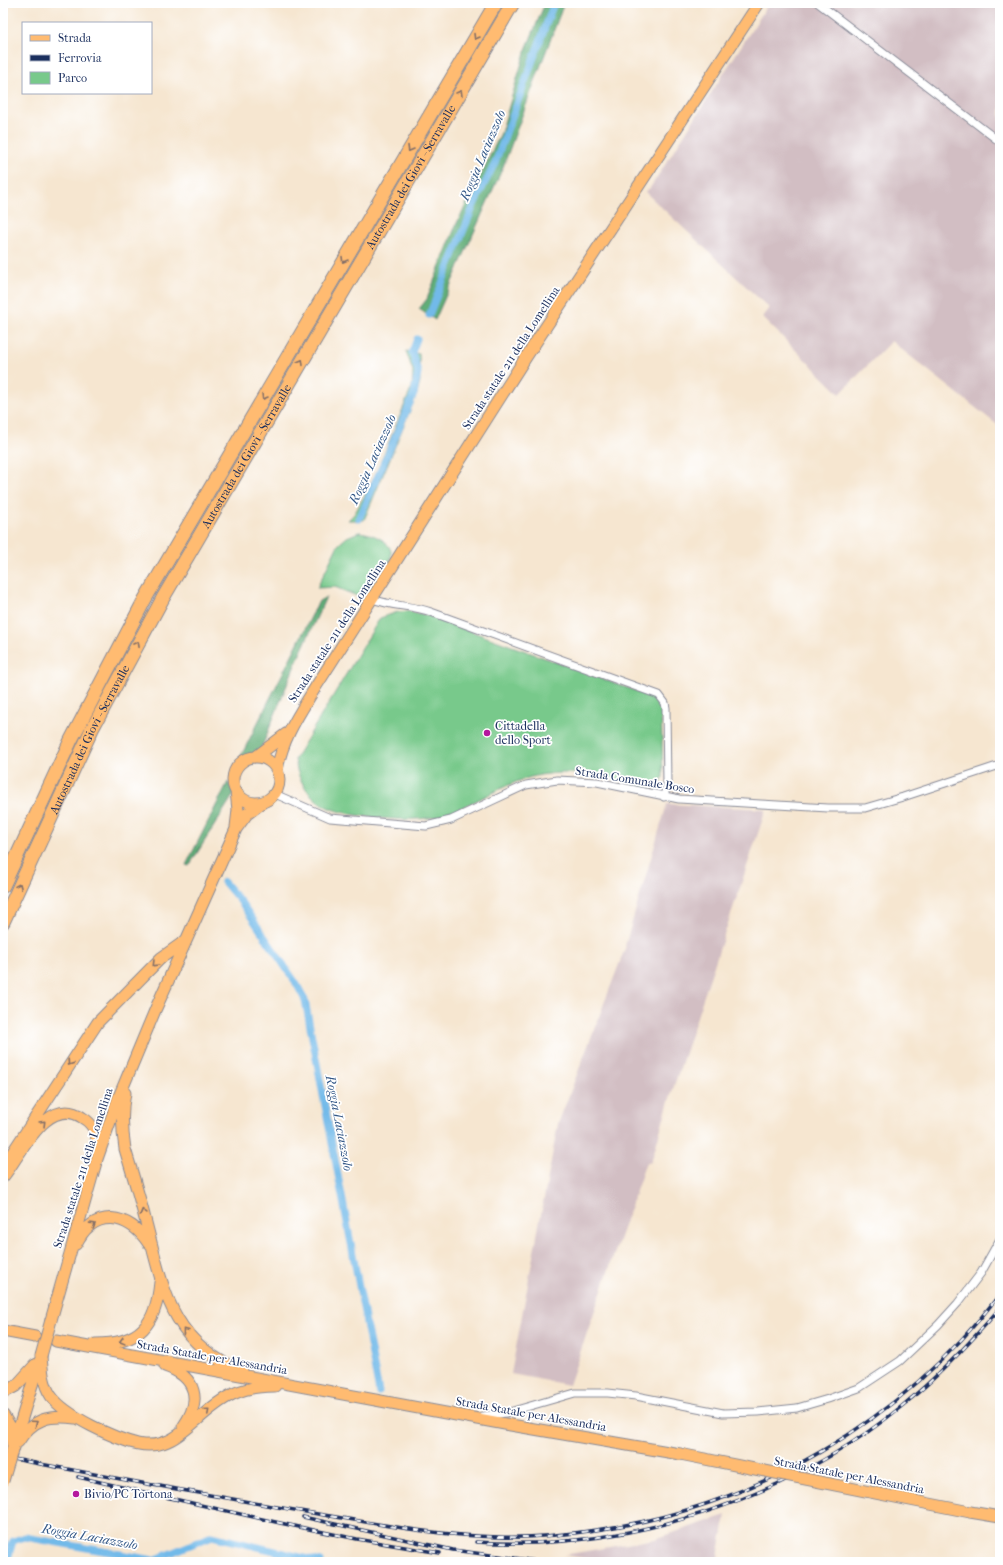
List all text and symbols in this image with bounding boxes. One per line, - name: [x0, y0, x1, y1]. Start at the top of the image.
- legend: [22, 22, 152, 94]
- text: Strada: [58, 31, 92, 45]
- one-way arrow: [474, 33, 481, 40]
- text: Ferrovia: [58, 51, 102, 65]
- text: Parco: [58, 71, 87, 85]
- one-way arrow: [455, 90, 463, 97]
- street label: Autostrada dei Giovi - Serravalle: [362, 102, 459, 252]
- water label: Roggia Laciazzolo: [456, 107, 509, 204]
- one-way arrow: [408, 145, 415, 152]
- one-way arrow: [342, 256, 349, 264]
- street label: Strada statale 211 della Lomellina: [459, 283, 563, 432]
- one-way arrow: [297, 359, 304, 366]
- street label: Autostrada dei Giovi - Serravalle: [198, 382, 294, 532]
- one-way arrow: [261, 393, 268, 400]
- water label: Roggia Laciazzolo: [345, 411, 399, 508]
- street label: Strada statale 211 della Lomellina: [285, 556, 389, 705]
- one-way arrow: [133, 641, 140, 648]
- street label: Autostrada dei Giovi - Serravalle: [46, 662, 132, 817]
- place label: Cittadella dello Sport: [495, 719, 552, 747]
- marker: Cittadella dello Sport: [482, 728, 492, 738]
- street label: Strada Comunale Bosco: [574, 764, 696, 796]
- one-way arrow: [14, 883, 22, 891]
- one-way arrow: [152, 959, 160, 967]
- one-way arrow: [68, 1058, 75, 1065]
- water label: Roggia Laciazzolo: [323, 1073, 356, 1173]
- street label: Strada statale 211 della Lomellina: [50, 1086, 116, 1250]
- one-way arrow: [38, 1120, 46, 1128]
- one-way arrow: [139, 1209, 148, 1216]
- one-way arrow: [89, 1222, 96, 1229]
- one-way arrow: [183, 1328, 190, 1335]
- one-way arrow: [118, 1336, 125, 1345]
- street label: Strada Statale per Alessandria: [136, 1337, 289, 1377]
- street label: Strada Statale per Alessandria: [455, 1394, 608, 1434]
- one-way arrow: [202, 1409, 210, 1416]
- one-way arrow: [31, 1421, 38, 1428]
- street label: Strada Statale per Alessandria: [773, 1454, 926, 1497]
- place label: Bivio/PC Tortona: [84, 1487, 173, 1501]
- marker: Bivio/PC Tortona: [71, 1489, 81, 1499]
- water label: Roggia Laciazzolo: [40, 1521, 140, 1552]

